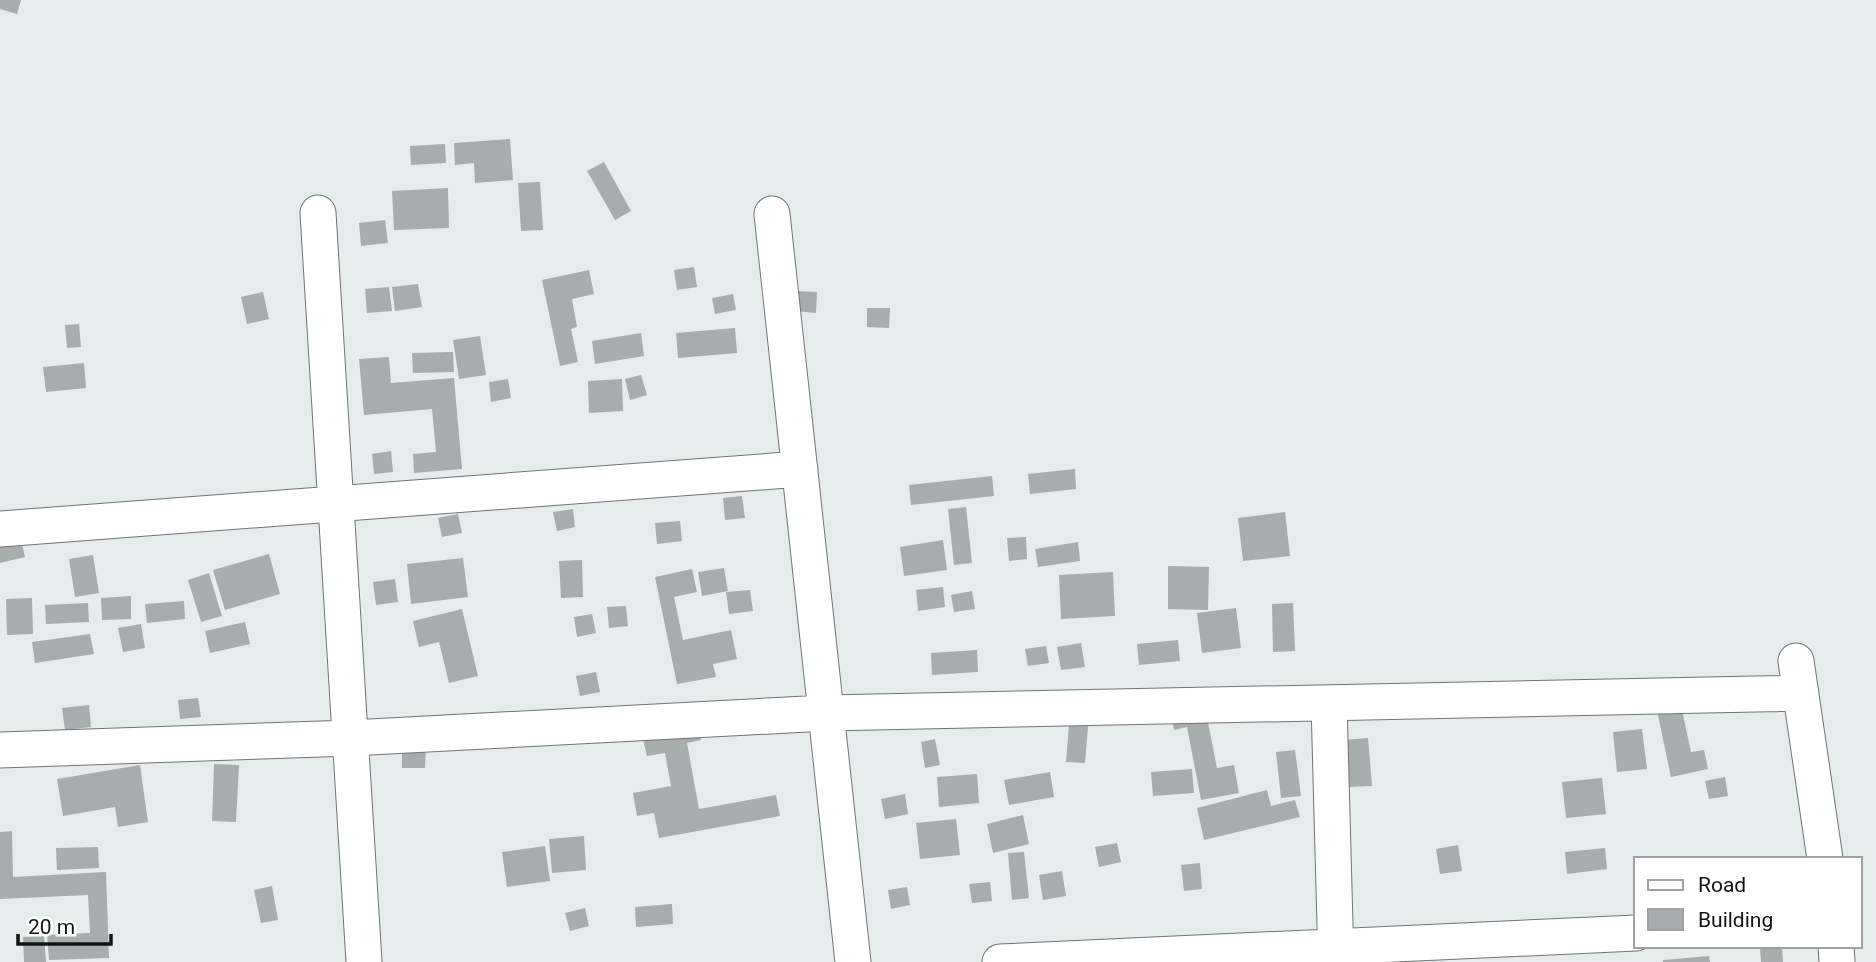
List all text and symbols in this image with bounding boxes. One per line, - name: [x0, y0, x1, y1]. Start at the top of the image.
- legend: [1634, 857, 1862, 948]
- text: Road: [1698, 873, 1746, 897]
- scale bar: [18, 902, 110, 946]
- text: Building: [1698, 908, 1773, 932]
- text: 20 m: [28, 915, 75, 939]

